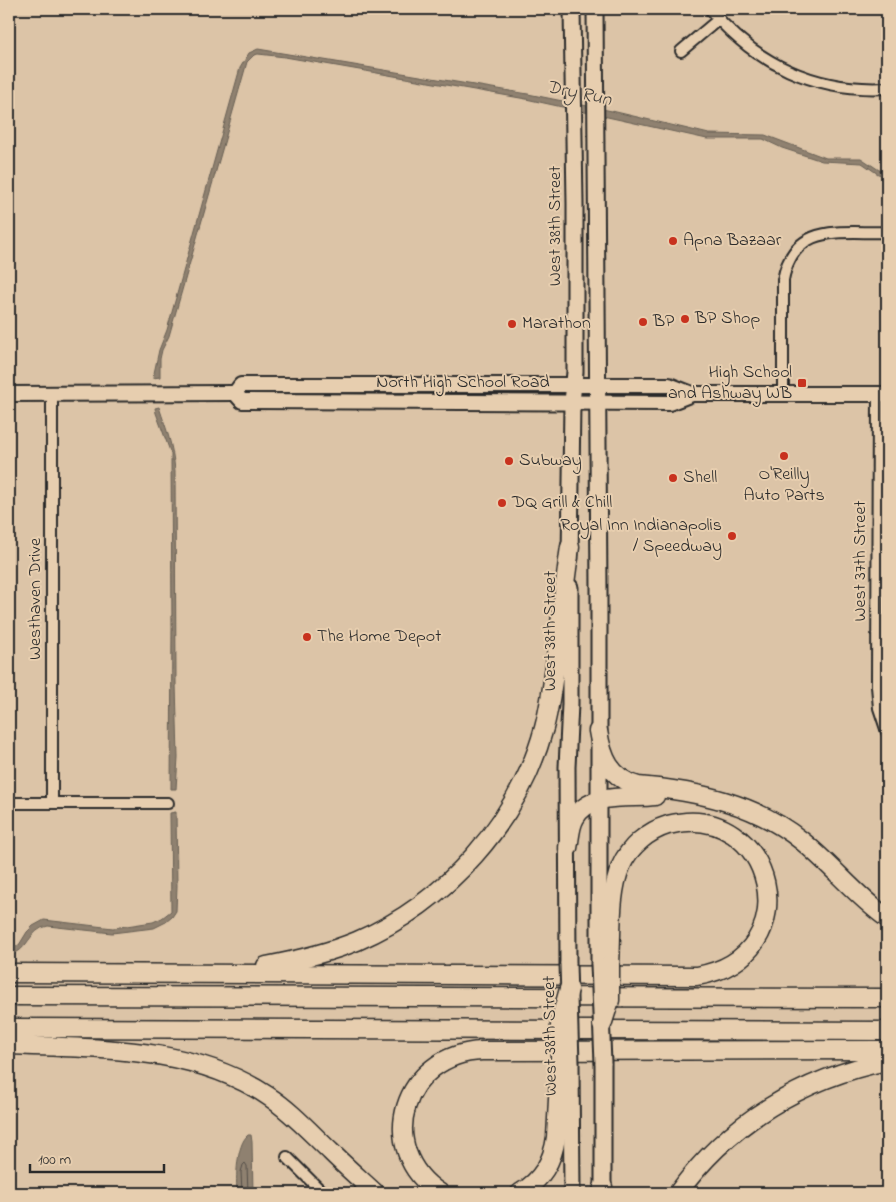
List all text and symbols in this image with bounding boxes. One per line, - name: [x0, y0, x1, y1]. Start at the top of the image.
- water label: Dry Run: [544, 74, 615, 114]
- street label: West 38th Street: [543, 166, 569, 286]
- place label: Apna Bazaar: [683, 228, 782, 254]
- marker: Apna Bazaar: [667, 235, 679, 247]
- place label: BP Shop: [694, 306, 760, 332]
- place label: BP: [652, 309, 675, 335]
- place label: Marathon: [522, 311, 591, 337]
- marker: BP Shop: [679, 313, 691, 325]
- marker: BP: [637, 316, 649, 328]
- marker: Marathon: [506, 318, 518, 330]
- place label: High School and Ashway WB: [668, 360, 792, 407]
- street label: North High School Road: [376, 370, 550, 397]
- marker: High School and Ashway WB: [796, 377, 808, 389]
- place label: Subway: [519, 448, 582, 474]
- marker: O'Reilly Auto Parts: [778, 450, 790, 462]
- marker: Subway: [503, 455, 515, 467]
- place label: O'Reilly Auto Parts: [743, 462, 825, 509]
- place label: Shell: [683, 465, 717, 491]
- marker: Shell: [667, 472, 679, 484]
- place label: DQ Grill & Chill: [511, 490, 612, 516]
- marker: DQ Grill & Chill: [496, 497, 508, 509]
- street label: West 37th Street: [848, 500, 874, 622]
- place label: Royal Inn Indianapolis / Speedway: [560, 513, 722, 560]
- marker: Royal Inn Indianapolis / Speedway: [726, 530, 738, 542]
- street label: Westhaven Drive: [23, 537, 49, 660]
- street label: West 38th Street: [538, 571, 564, 691]
- place label: The Home Depot: [317, 624, 441, 650]
- marker: The Home Depot: [301, 631, 313, 643]
- street label: West 38th Street: [537, 976, 565, 1096]
- scale bar: [30, 1142, 164, 1174]
- text: 100 m: [38, 1149, 71, 1171]

